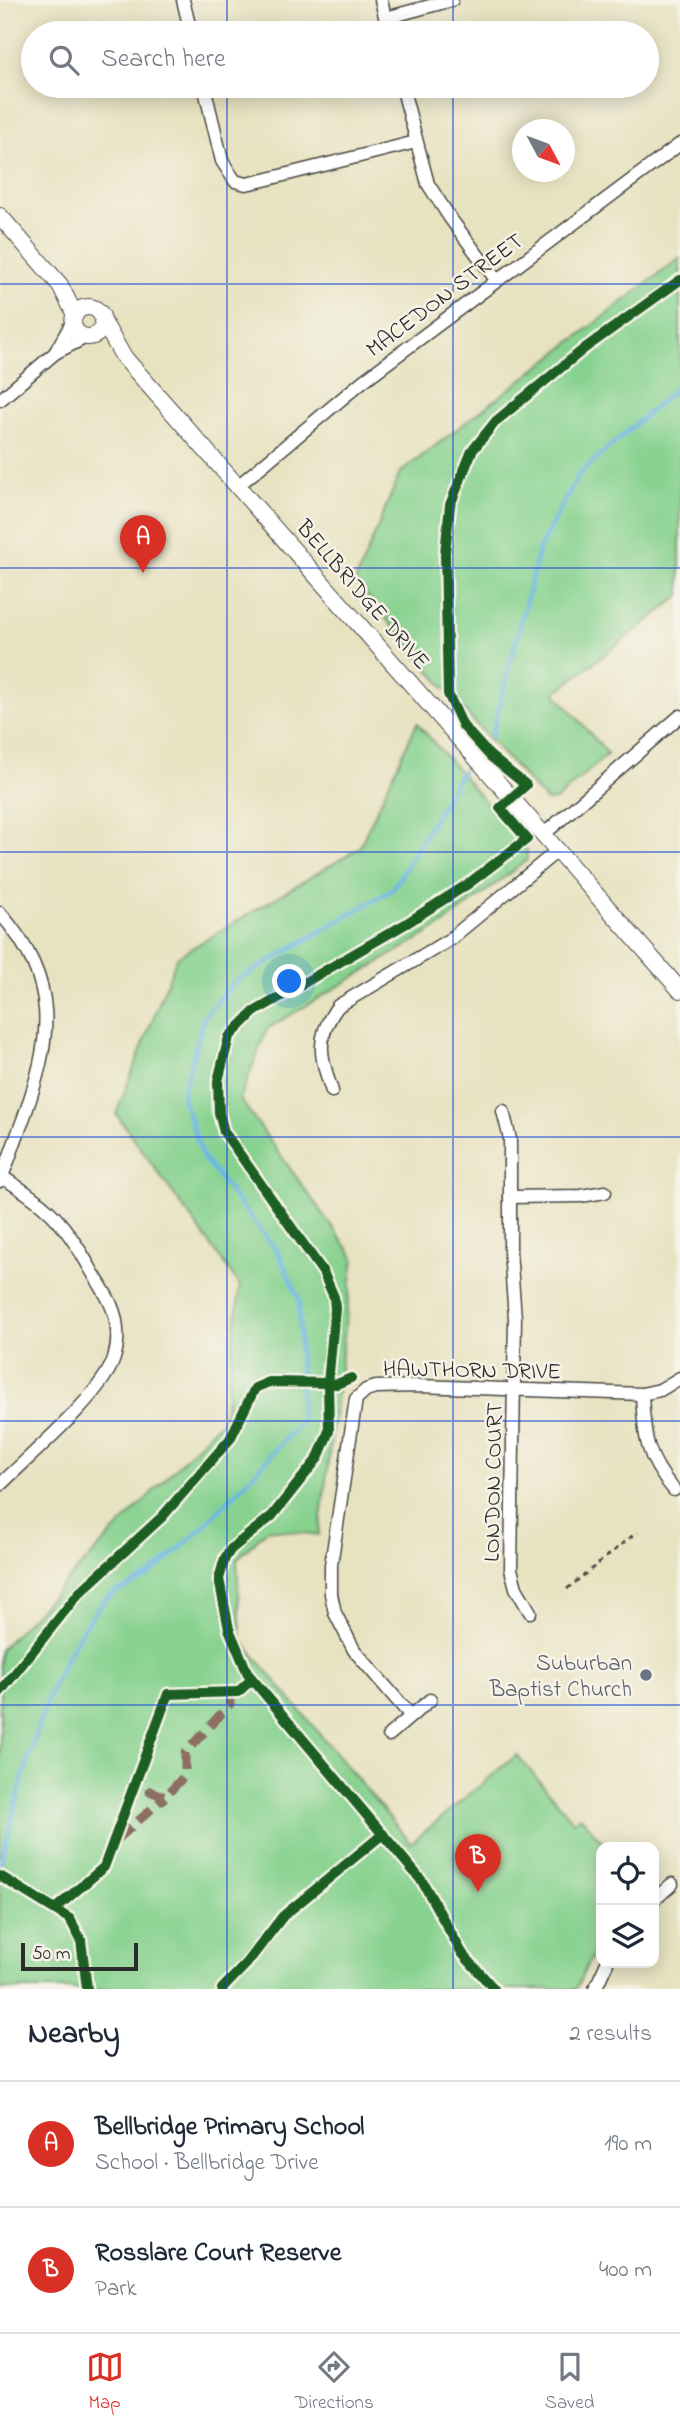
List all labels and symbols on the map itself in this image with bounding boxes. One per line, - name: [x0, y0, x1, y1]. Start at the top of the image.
- north arrow: [512, 119, 575, 182]
- street label: MACEDON STREET: [360, 226, 531, 366]
- street label: BELLBRIDGE DRIVE: [287, 513, 437, 678]
- pin: A: [120, 515, 166, 573]
- your location: [272, 964, 306, 998]
- street label: HAWTHORN DRIVE: [383, 1353, 561, 1390]
- street label: LONDON COURT: [477, 1402, 512, 1562]
- place label: Suburban Baptist Church: [489, 1648, 632, 1707]
- marker: Suburban Baptist Church: [638, 1667, 654, 1683]
- pin: B: [455, 1834, 501, 1892]
- scale bar: [21, 1940, 138, 1972]

